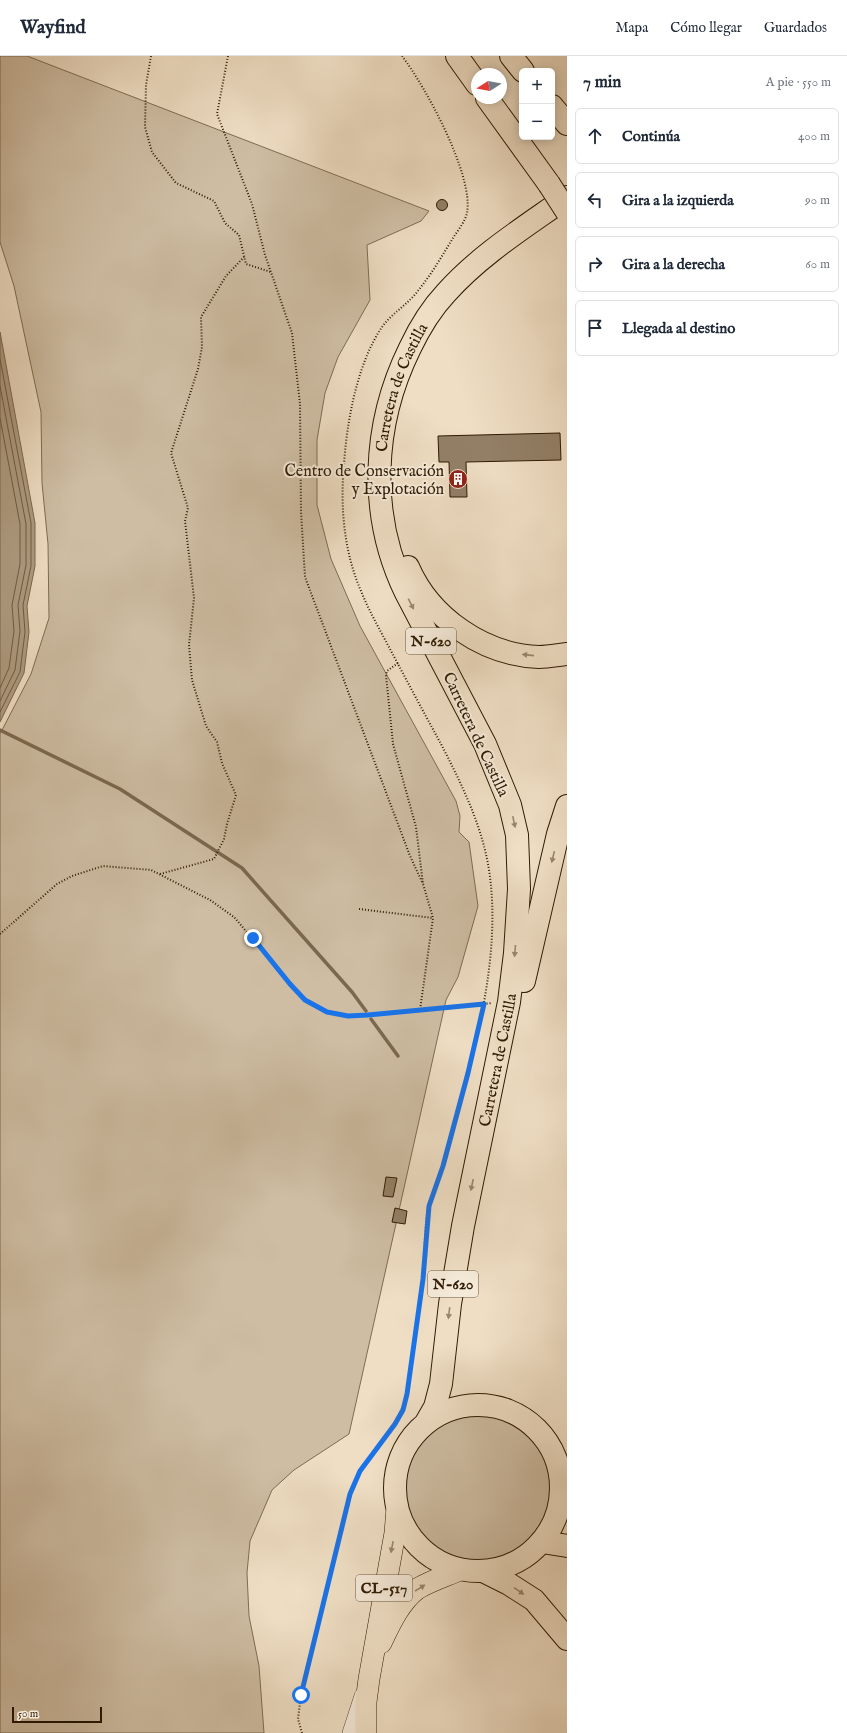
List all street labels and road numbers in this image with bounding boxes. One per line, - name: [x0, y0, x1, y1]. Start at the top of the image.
- street label: Carretera de Castilla: [373, 320, 433, 453]
- road number: N-620: [406, 628, 456, 654]
- street label: Carretera de Castilla: [438, 669, 513, 800]
- street label: Carretera de Castilla: [476, 992, 522, 1129]
- road number: N-620: [428, 1271, 478, 1297]
- road number: CL-517: [356, 1575, 412, 1601]

